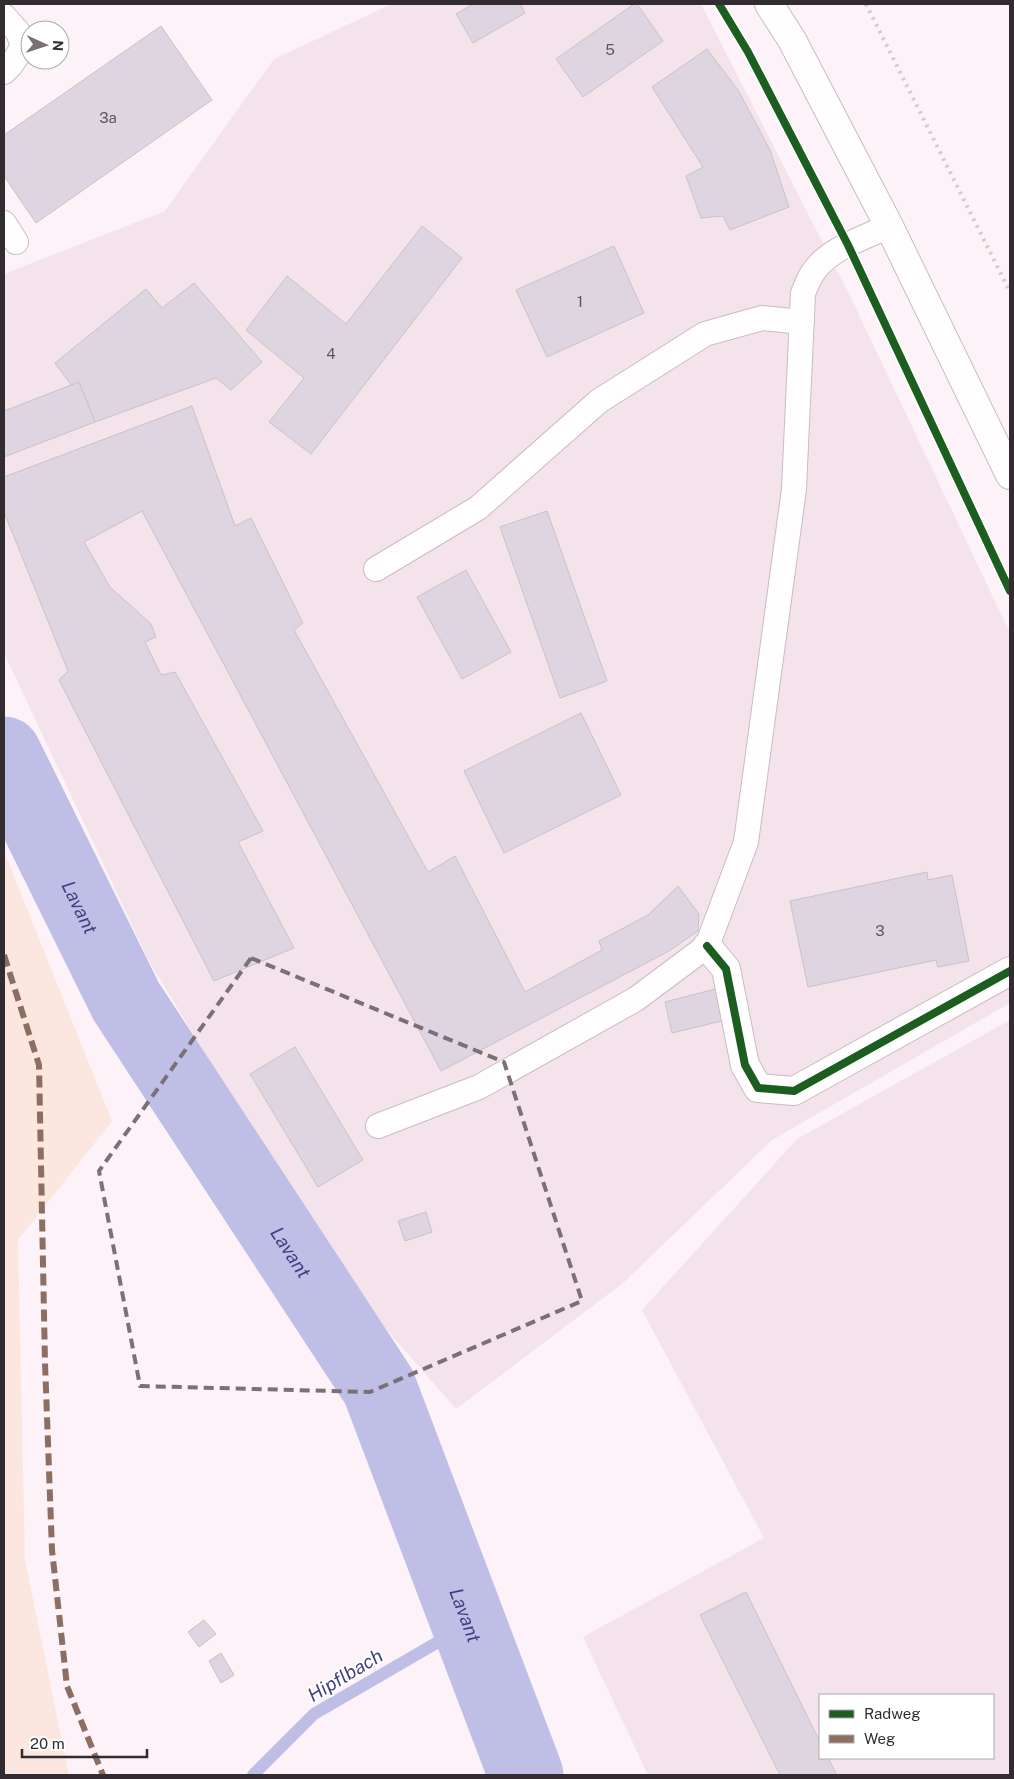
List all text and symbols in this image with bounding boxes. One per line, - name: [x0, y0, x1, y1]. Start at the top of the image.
- north arrow: [20, 20, 70, 70]
- text: N: [50, 40, 66, 52]
- house number: 5: [605, 41, 615, 58]
- house number: 3a: [99, 109, 117, 126]
- house number: 1: [577, 293, 583, 310]
- house number: 4: [326, 345, 336, 362]
- water label: Lavant: [57, 877, 102, 938]
- house number: 3: [875, 922, 885, 939]
- water label: Lavant: [266, 1223, 315, 1282]
- water label: Lavant: [445, 1585, 486, 1645]
- water label: Hipflbach: [303, 1644, 387, 1706]
- legend: [819, 1694, 994, 1759]
- text: Radweg: [864, 1705, 921, 1722]
- scale bar: [22, 1726, 148, 1758]
- text: Weg: [864, 1730, 895, 1747]
- text: 20 m: [30, 1735, 65, 1752]

